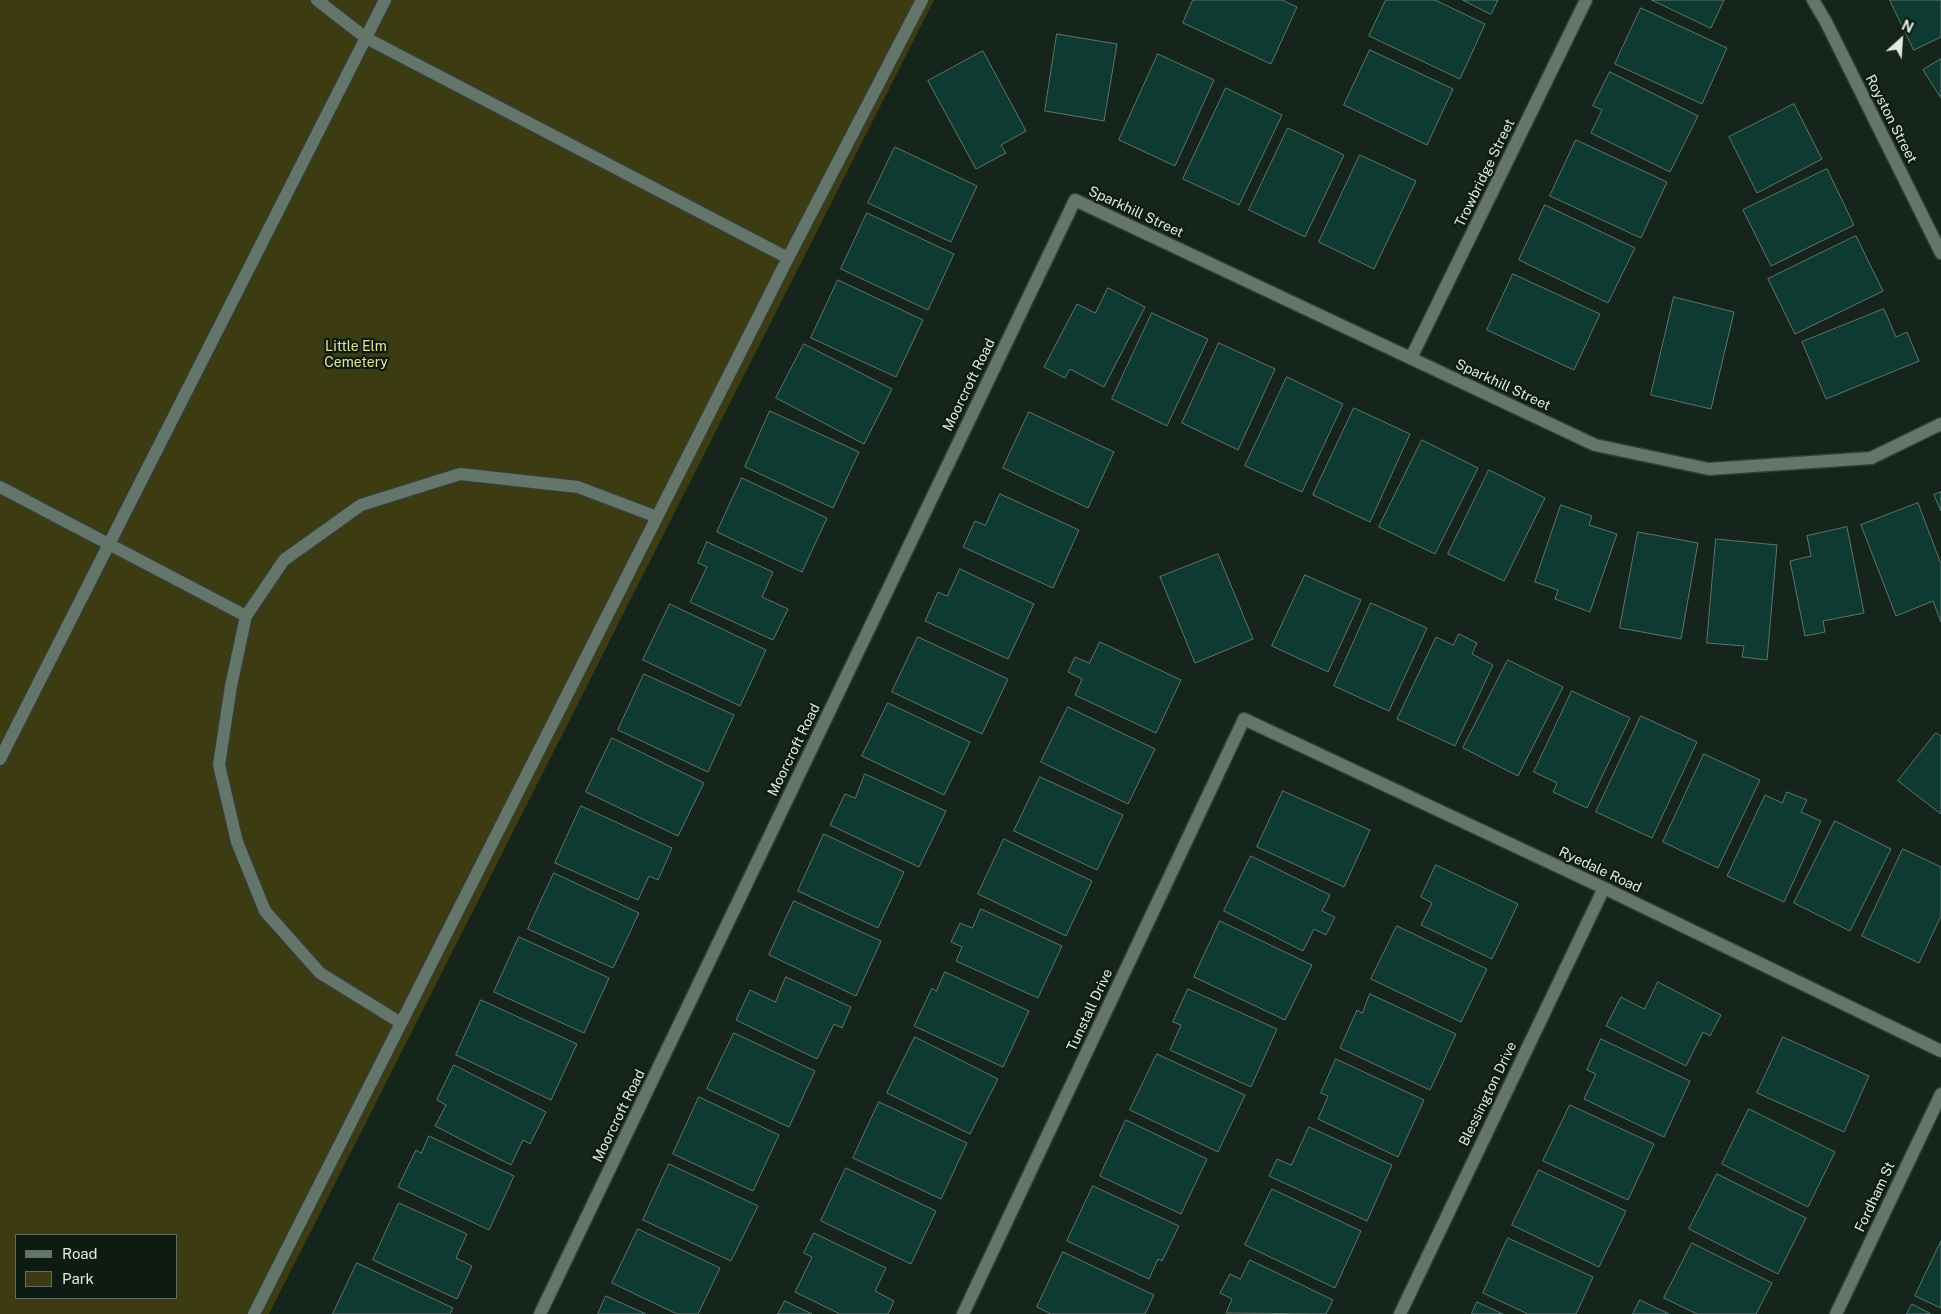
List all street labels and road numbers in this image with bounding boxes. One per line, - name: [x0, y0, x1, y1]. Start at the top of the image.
- street label: Royston Street: [1862, 72, 1920, 166]
- street label: Trowbridge Street: [1452, 116, 1518, 230]
- street label: Sparkhill Street: [1086, 183, 1186, 241]
- street label: Moorcroft Road: [939, 336, 999, 434]
- street label: Sparkhill Street: [1453, 356, 1553, 414]
- street label: Moorcroft Road: [764, 701, 824, 799]
- street label: Ryedale Road: [1556, 844, 1644, 896]
- street label: Tunstall Drive: [1064, 966, 1116, 1054]
- street label: Blessington Drive: [1455, 1039, 1521, 1149]
- street label: Moorcroft Road: [589, 1067, 649, 1165]
- street label: Fordham St: [1851, 1159, 1899, 1235]

